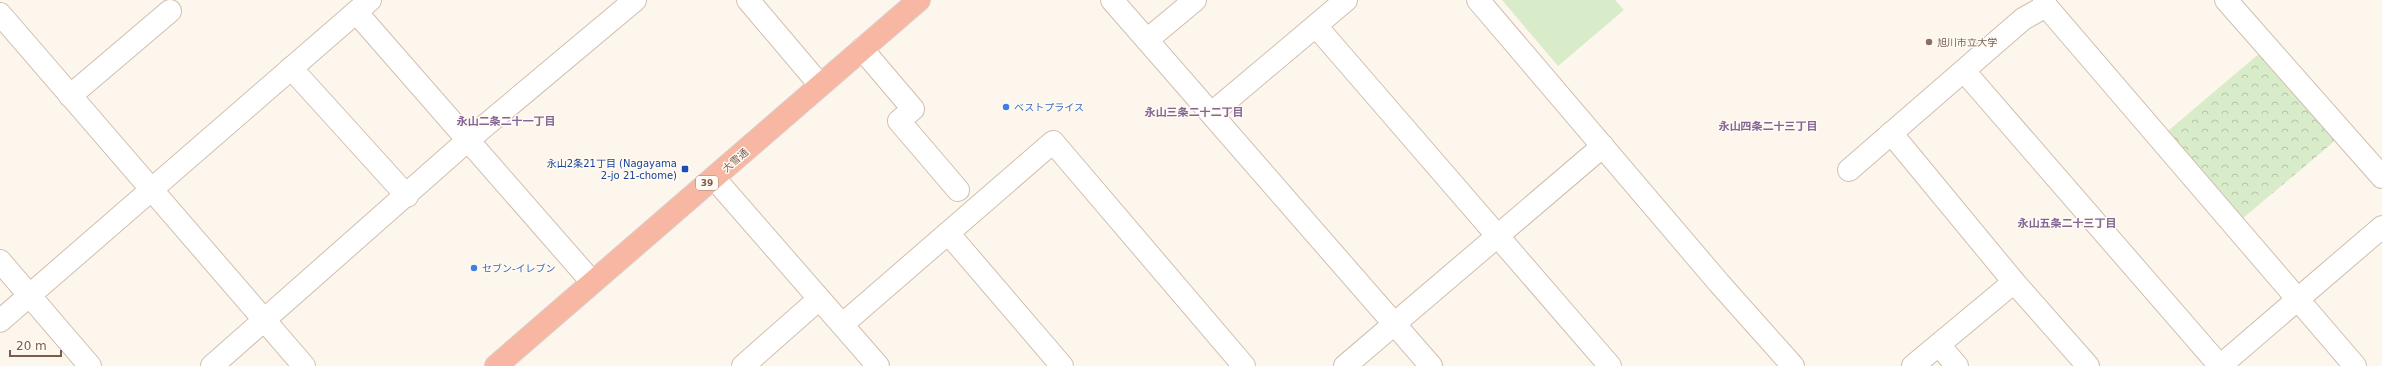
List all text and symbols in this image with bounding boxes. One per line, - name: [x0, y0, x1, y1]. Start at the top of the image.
- marker: 旭川市立大学: [1924, 37, 1934, 47]
- place label: 旭川市立大学: [1937, 37, 1997, 48]
- marker: ベストプライス: [1001, 102, 1011, 112]
- place label: ベストプライス: [1014, 102, 1084, 113]
- district label: 永山三条二十二丁目: [1145, 106, 1244, 119]
- district label: 永山二条二十一丁目: [457, 115, 556, 128]
- district label: 永山四条二十三丁目: [1719, 120, 1818, 133]
- street label: 大雪通: [720, 146, 750, 174]
- place label: 永山2条21丁目 (Nagayama 2-jo 21-chome): [547, 158, 677, 181]
- marker: 永山2条21丁目 (Nagayama 2-jo 21-chome): [680, 164, 690, 174]
- road number: 39: [696, 176, 718, 190]
- district label: 永山五条二十三丁目: [2018, 217, 2117, 230]
- marker: セブン-イレブン: [469, 263, 479, 273]
- place label: セブン-イレブン: [482, 263, 556, 274]
- scale bar: [10, 332, 61, 358]
- text: 20 m: [16, 339, 47, 353]

